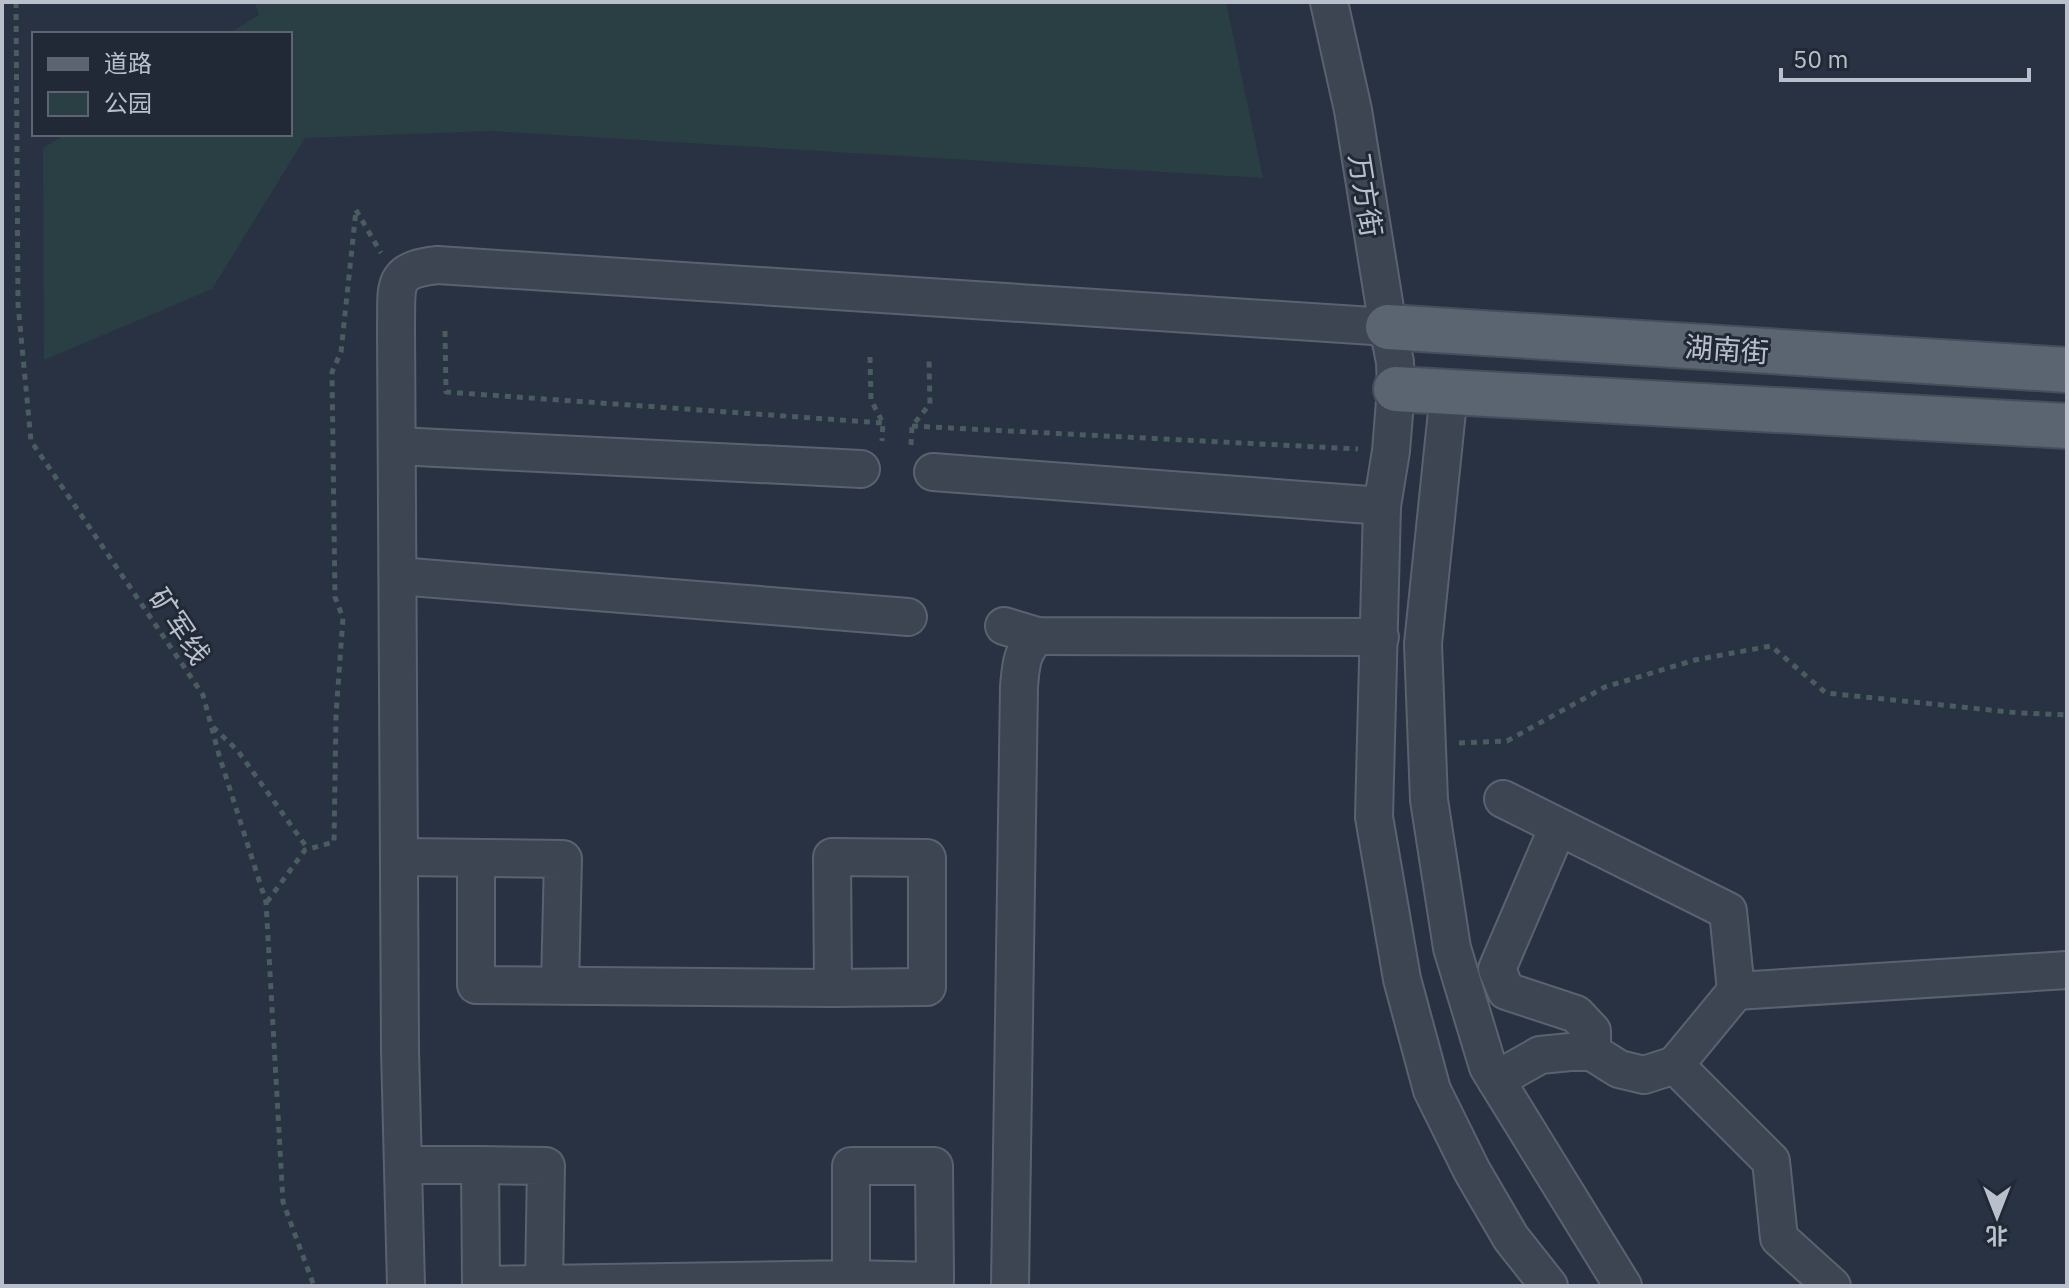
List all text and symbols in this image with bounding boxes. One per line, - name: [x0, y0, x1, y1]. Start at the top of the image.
- legend: [32, 32, 292, 136]
- scale bar: [1781, 32, 2029, 82]
- text: 50 m: [1793, 43, 1848, 75]
- text: 道路: [104, 47, 152, 79]
- text: 公园: [104, 87, 152, 119]
- street label: 万方街: [1341, 151, 1391, 239]
- street label: 湖南街: [1684, 328, 1770, 370]
- street label: 矿军线: [141, 581, 219, 671]
- north arrow: [1957, 1176, 2037, 1256]
- text: 北: [1986, 1222, 2008, 1251]

